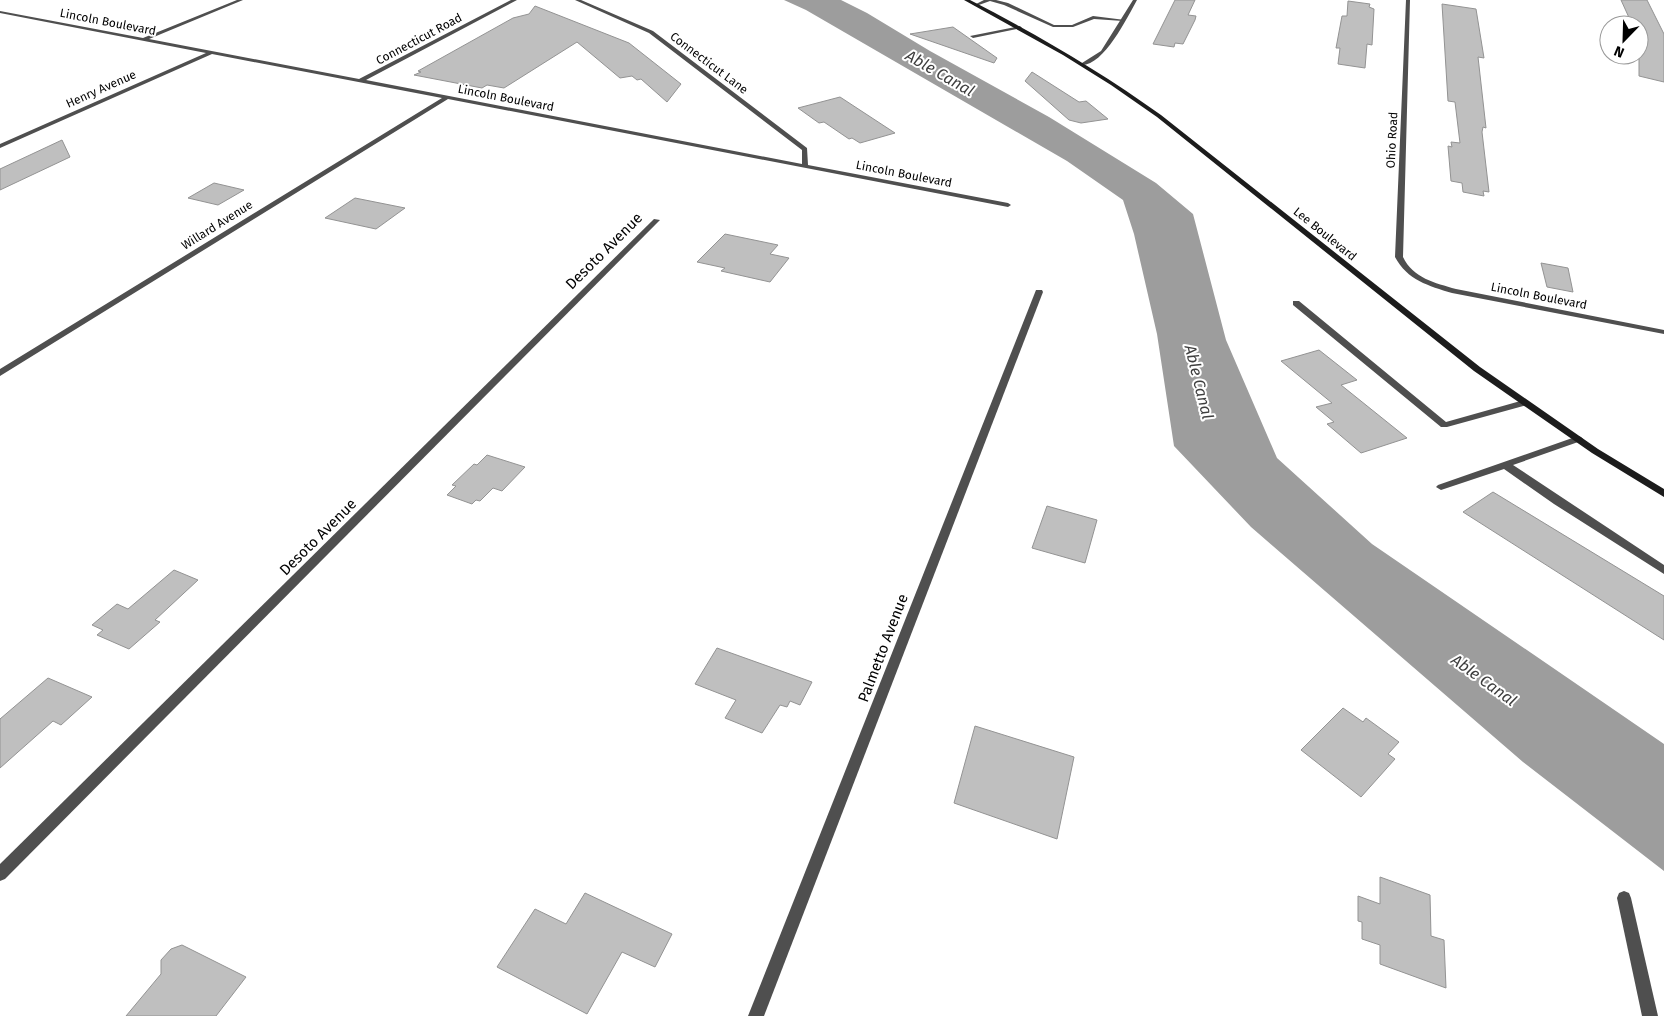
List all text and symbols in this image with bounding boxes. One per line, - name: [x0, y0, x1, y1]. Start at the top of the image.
- street label: Lincoln Boulevard: [59, 6, 157, 38]
- street label: Connecticut Road: [374, 10, 464, 68]
- north arrow: [1599, 15, 1649, 65]
- street label: Connecticut Lane: [667, 29, 751, 97]
- text: N: [1612, 42, 1627, 61]
- water label: Able Canal: [902, 45, 978, 100]
- street label: Henry Avenue: [64, 67, 138, 111]
- street label: Lincoln Boulevard: [457, 82, 555, 114]
- street label: Ohio Road: [1384, 111, 1400, 169]
- street label: Lincoln Boulevard: [855, 158, 953, 190]
- street label: Willard Avenue: [179, 198, 255, 252]
- street label: Lee Boulevard: [1291, 204, 1359, 264]
- street label: Desoto Avenue: [562, 209, 646, 293]
- street label: Lincoln Boulevard: [1490, 280, 1588, 312]
- water label: Able Canal: [1180, 342, 1217, 421]
- street label: Desoto Avenue: [276, 495, 360, 579]
- street label: Palmetto Avenue: [854, 591, 912, 705]
- water label: Able Canal: [1447, 649, 1520, 710]

